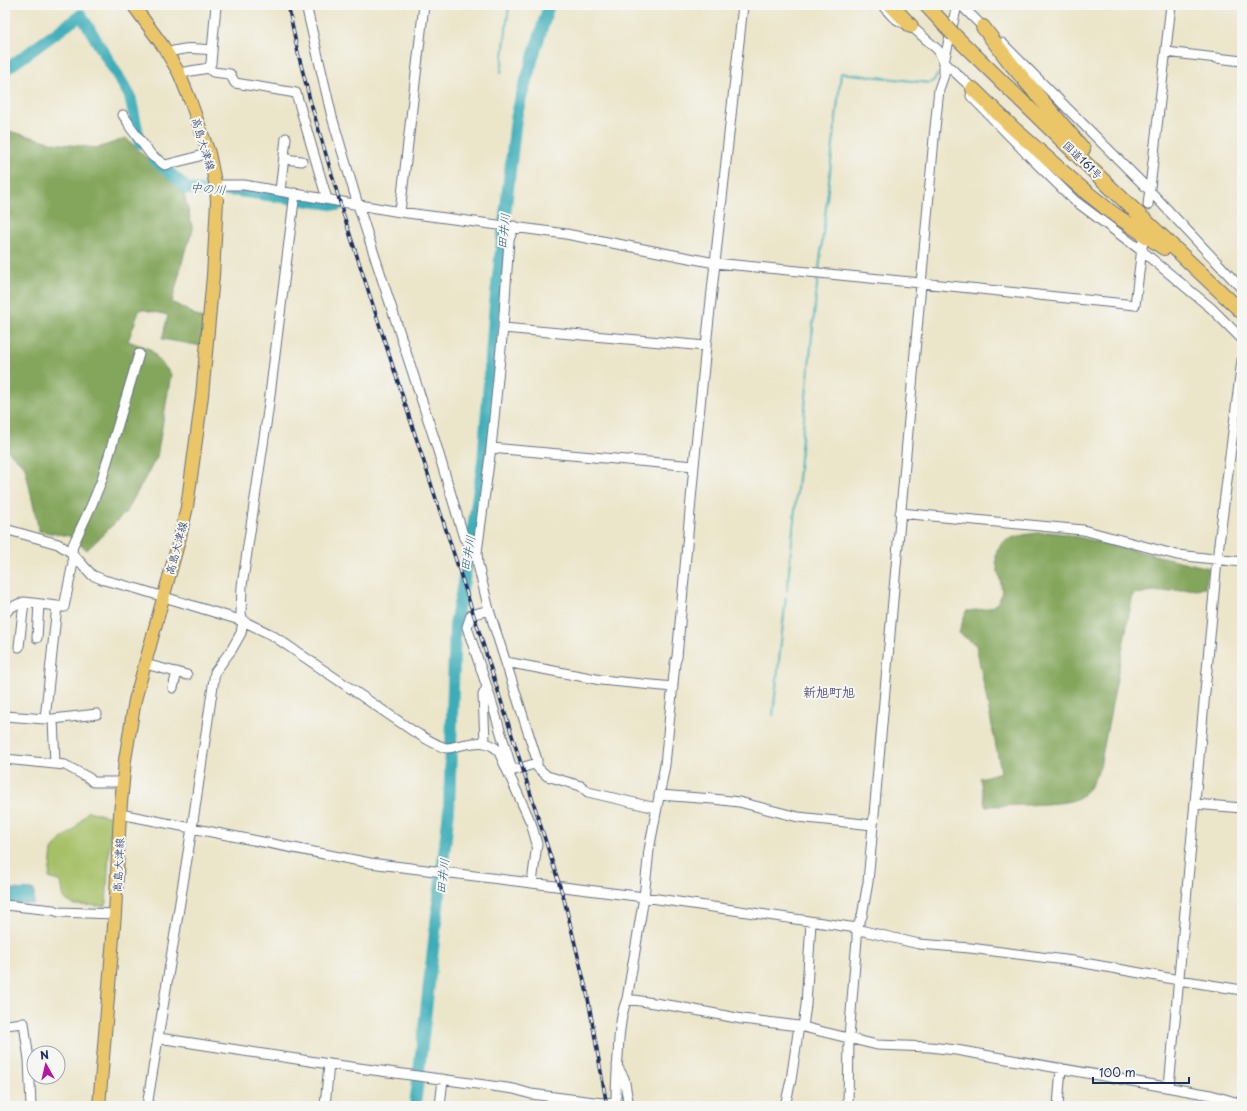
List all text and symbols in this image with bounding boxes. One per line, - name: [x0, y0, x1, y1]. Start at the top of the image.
- street label: 高島大津線: [188, 115, 220, 173]
- street label: 国道161号: [1059, 137, 1107, 183]
- water label: 中の川: [189, 177, 227, 199]
- water label: 田井川: [492, 212, 514, 250]
- street label: 高島大津線: [161, 519, 191, 577]
- water label: 田井川: [455, 534, 479, 572]
- district label: 新旭町旭: [803, 682, 855, 701]
- street label: 高島大津線: [108, 837, 128, 893]
- water label: 田井川: [431, 857, 453, 895]
- north arrow: [26, 1045, 66, 1085]
- text: N: [39, 1046, 50, 1064]
- scale bar: [1093, 1059, 1189, 1085]
- text: 100 m: [1099, 1063, 1136, 1081]

